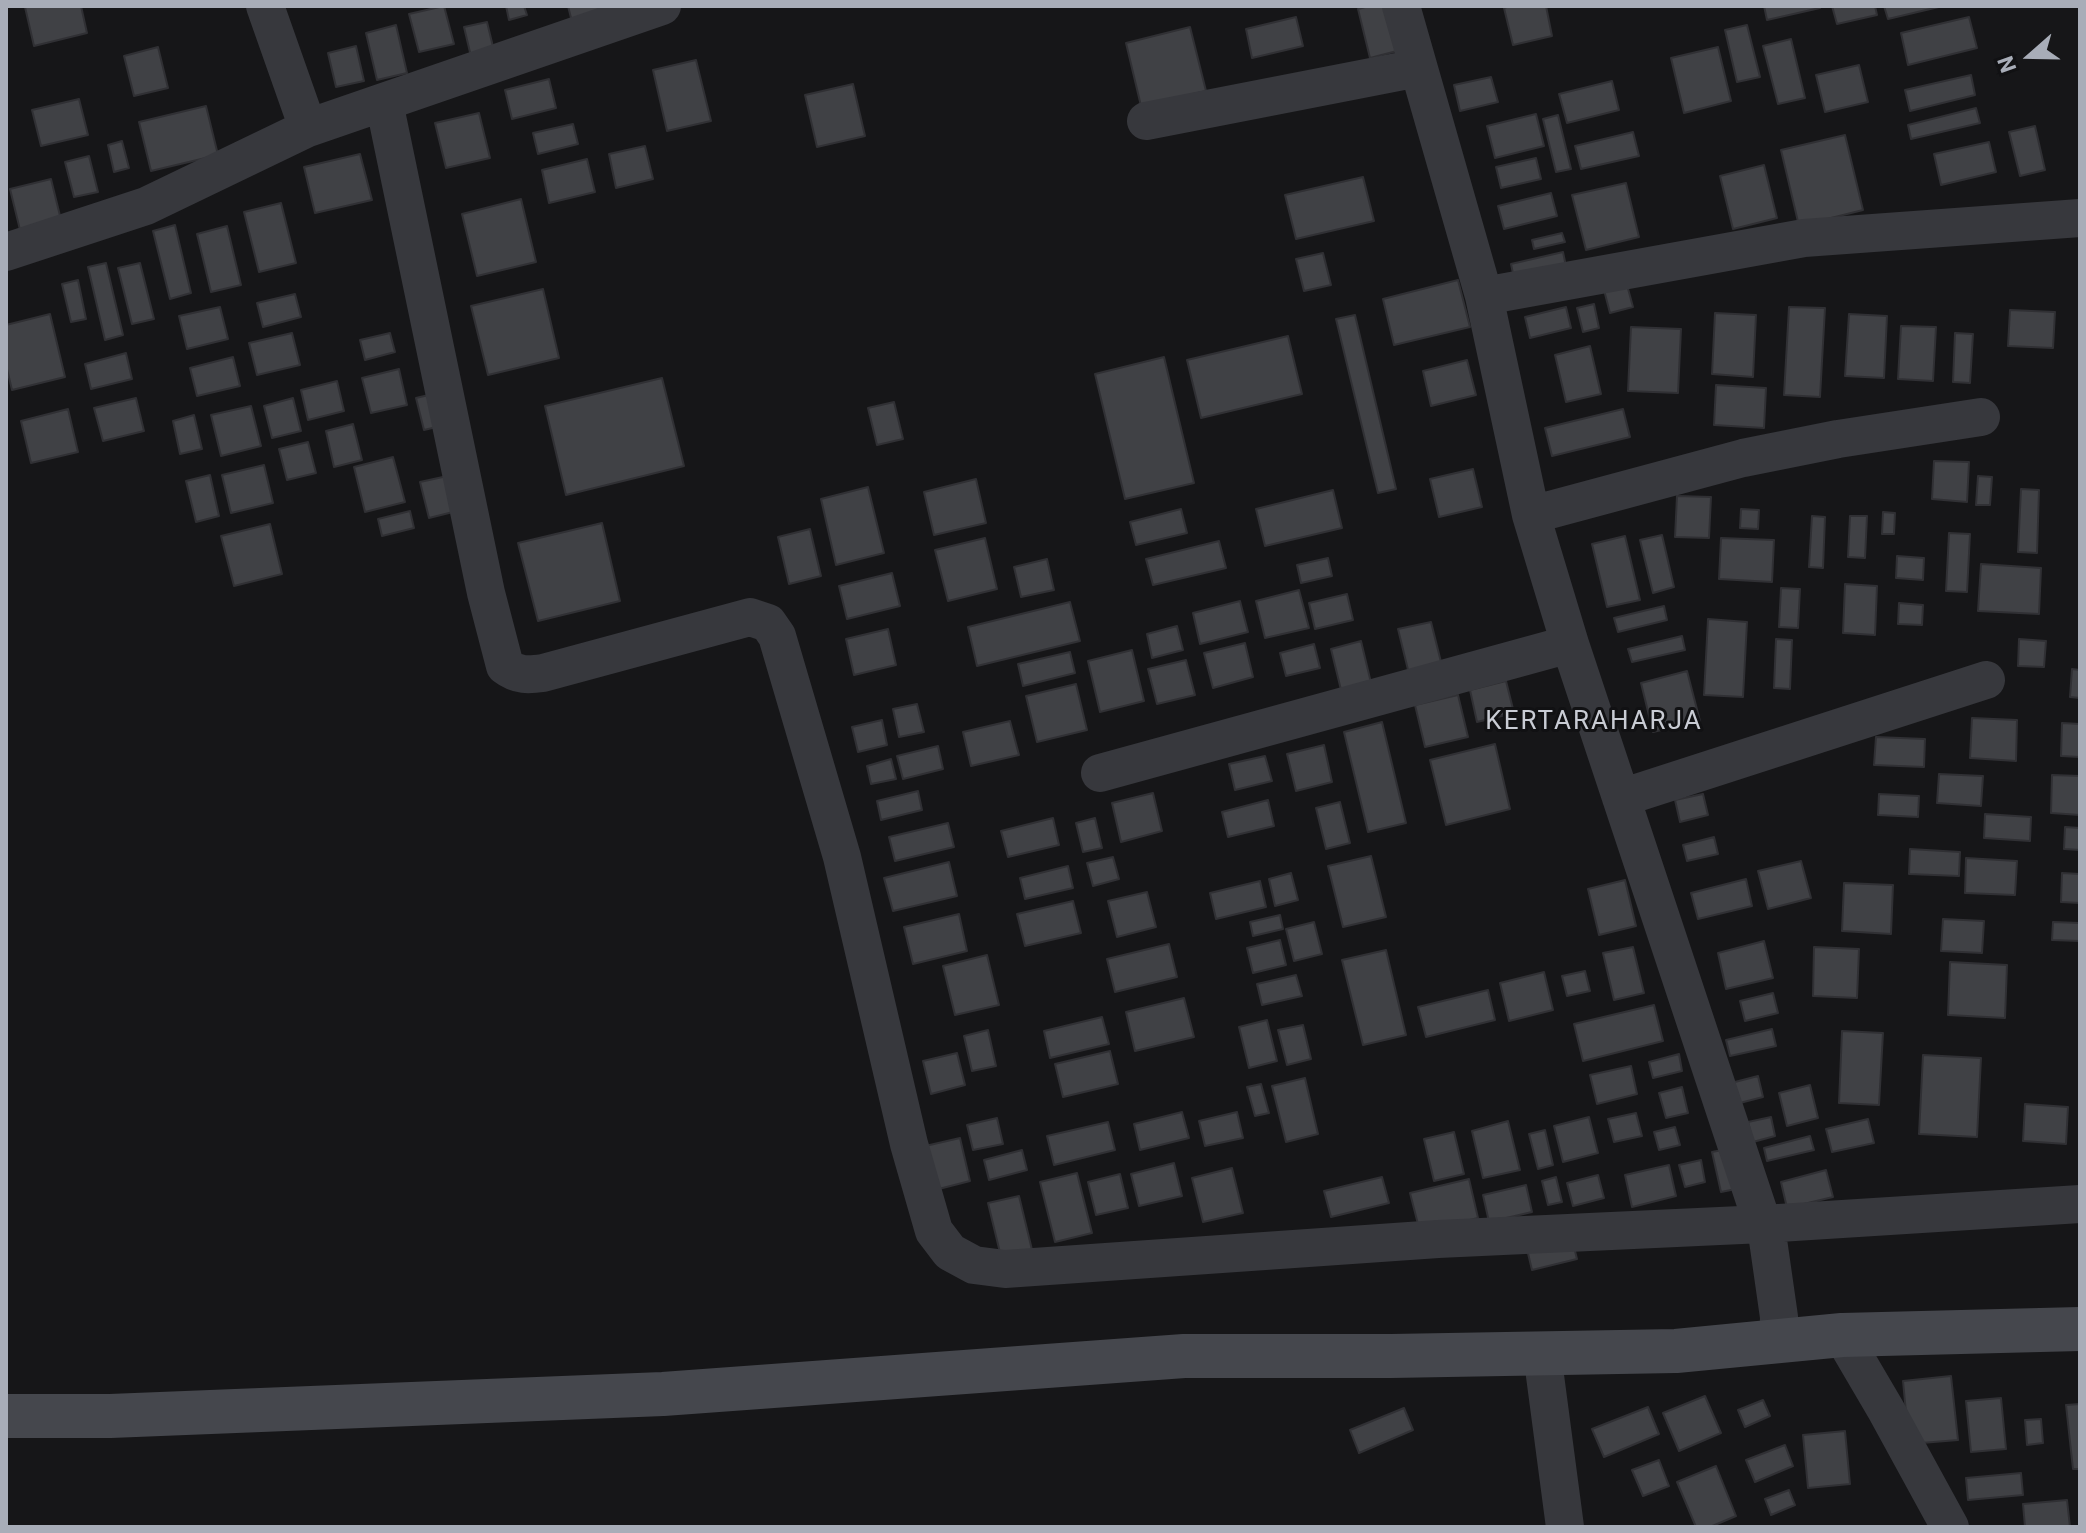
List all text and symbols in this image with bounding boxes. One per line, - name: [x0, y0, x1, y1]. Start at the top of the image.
- north arrow: [1990, 16, 2070, 96]
- text: N: [1993, 53, 2021, 76]
- district label: KERTARAHARJA: [1485, 706, 1703, 738]

